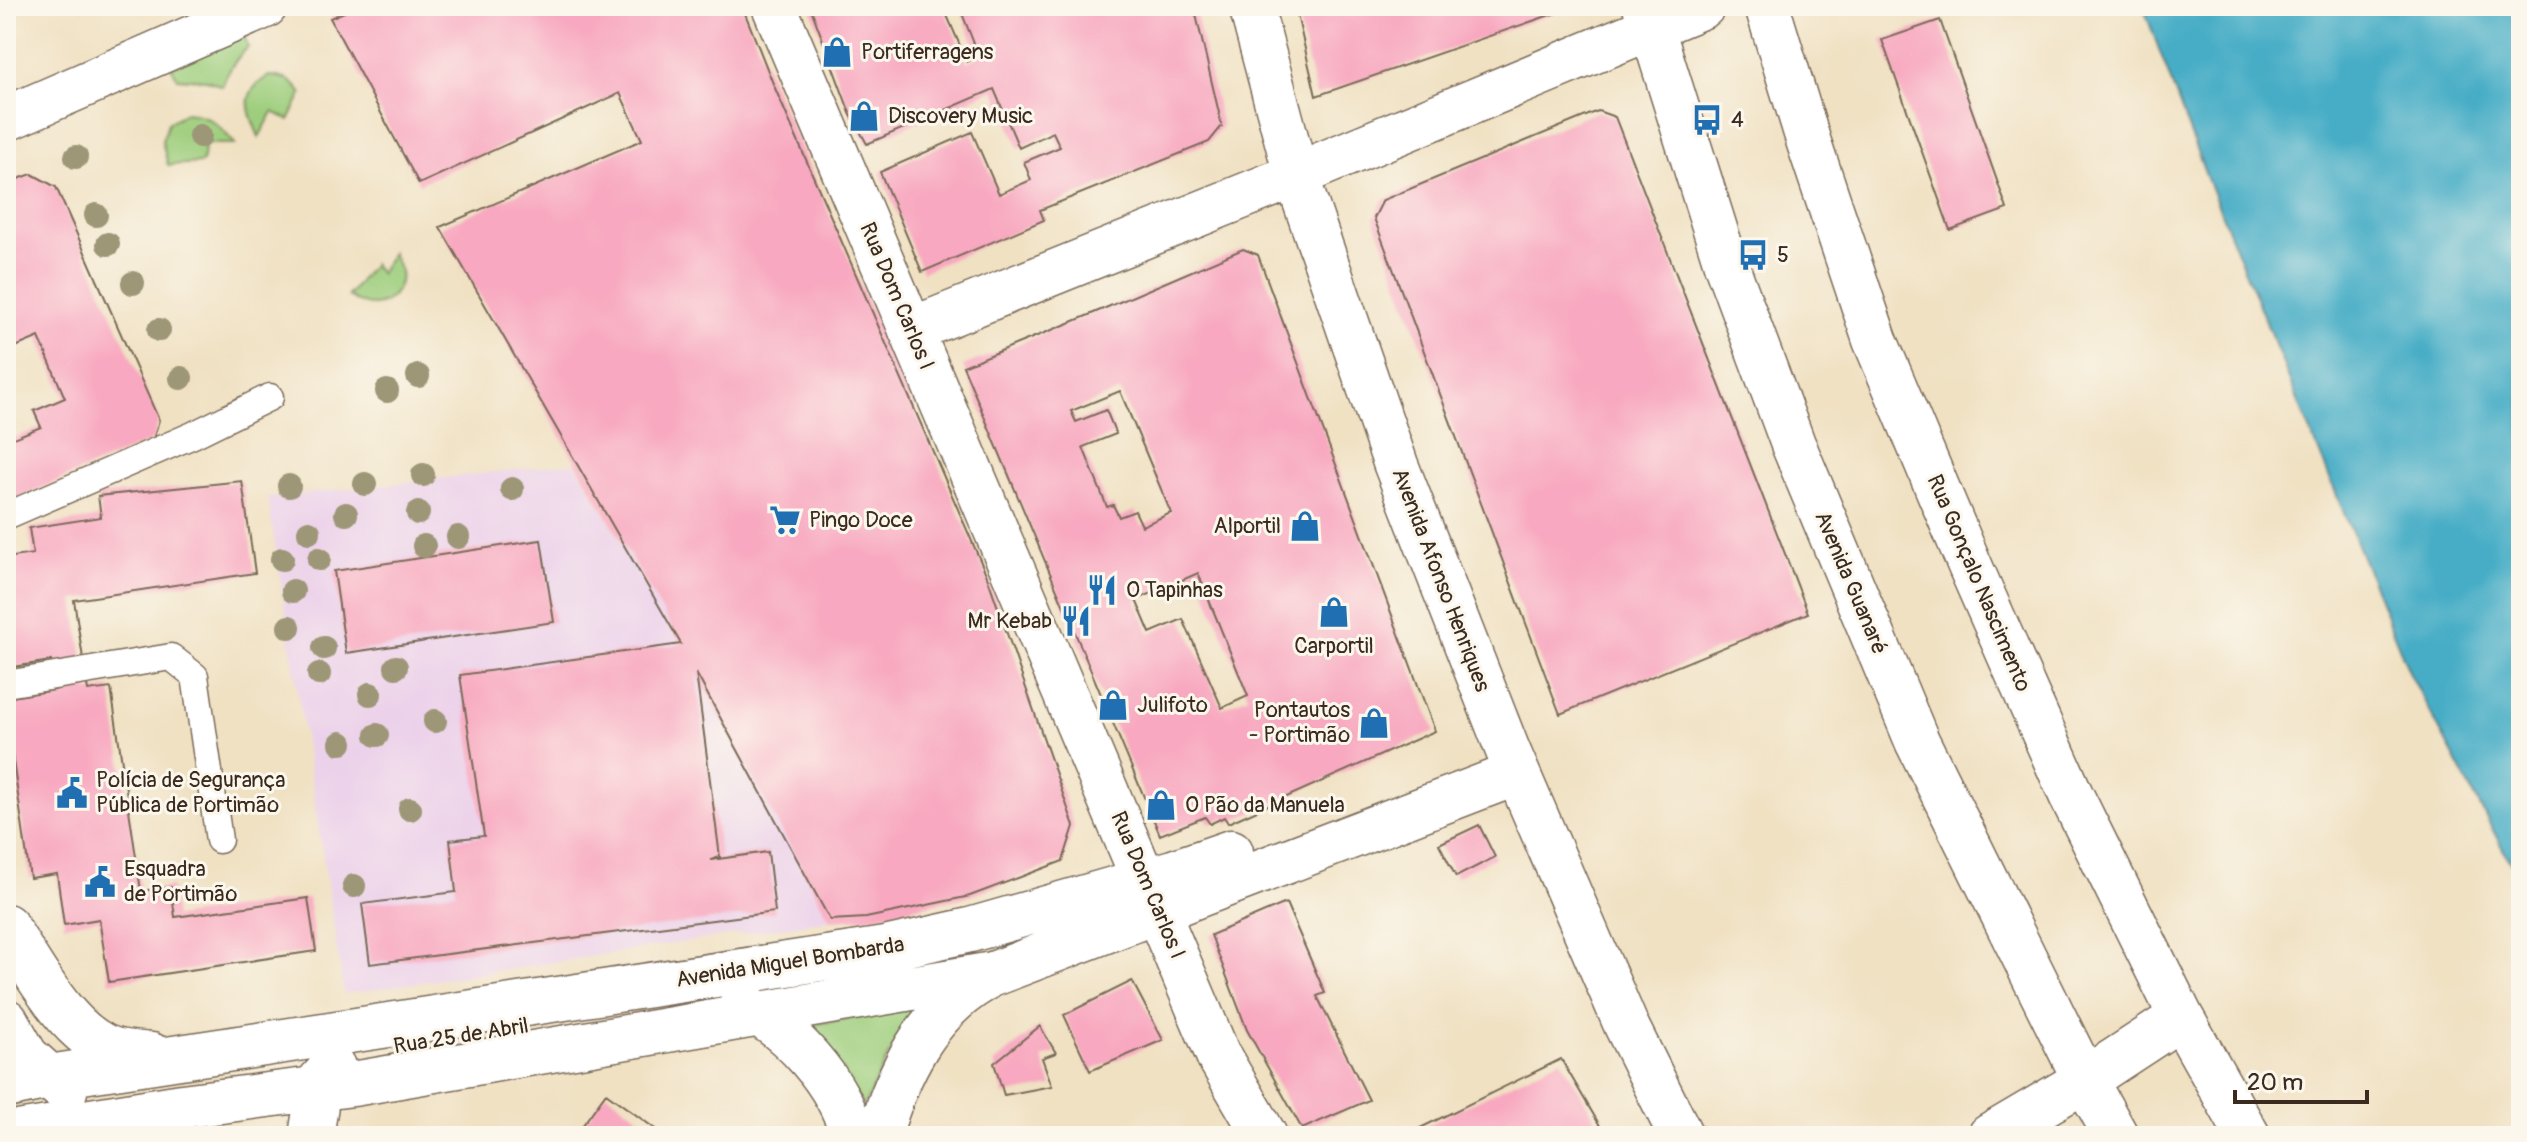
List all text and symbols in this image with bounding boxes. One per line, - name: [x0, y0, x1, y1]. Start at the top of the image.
- shop icon: Portiferragens: [820, 35, 854, 69]
- place label: Portiferragens: [861, 38, 993, 66]
- shop icon: Discovery Music: [847, 99, 881, 133]
- place label: Discovery Music: [888, 102, 1033, 130]
- bus stop icon: 4: [1690, 103, 1724, 137]
- place label: 4: [1731, 106, 1744, 134]
- street label: Rua Dom Carlos I: [853, 218, 941, 374]
- bus stop icon: 5: [1736, 238, 1770, 272]
- place label: 5: [1777, 241, 1789, 269]
- street label: Avenida Afonso Henriques: [1385, 464, 1497, 696]
- street label: Rua Gonçalo Nascimento: [1921, 470, 2038, 696]
- supermarket icon: Pingo Doce: [768, 503, 802, 537]
- place label: Pingo Doce: [809, 506, 913, 534]
- street label: Avenida Guanaré: [1808, 507, 1894, 659]
- shop icon: Alportil: [1288, 509, 1322, 543]
- place label: Alportil: [1213, 512, 1281, 540]
- restaurant icon: O Tapinhas: [1085, 573, 1119, 607]
- place label: O Tapinhas: [1126, 576, 1223, 604]
- shop icon: Carportil: [1317, 595, 1351, 629]
- restaurant icon: Mr Kebab: [1059, 604, 1093, 638]
- place label: Mr Kebab: [968, 607, 1052, 635]
- place label: Carportil: [1294, 632, 1374, 660]
- shop icon: Julifoto: [1096, 688, 1130, 722]
- place label: Julifoto: [1137, 691, 1208, 719]
- place label: Pontautos - Portimão: [1249, 696, 1350, 749]
- shop icon: Pontautos - Portimão: [1357, 706, 1391, 740]
- place label: Polícia de Segurança Pública de Portimão: [96, 766, 285, 819]
- public building icon: Polícia de Segurança Pública de Portimão: [55, 776, 89, 810]
- shop icon: O Pão da Manuela: [1144, 788, 1178, 822]
- place label: O Pão da Manuela: [1185, 791, 1345, 819]
- street label: Rua Dom Carlos I: [1104, 807, 1192, 963]
- place label: Esquadra de Portimão: [124, 855, 238, 908]
- public building icon: Esquadra de Portimão: [83, 865, 117, 899]
- street label: Avenida Miguel Bombarda: [674, 930, 906, 994]
- street label: Rua 25 de Abril: [391, 1011, 531, 1061]
- scale bar: [2235, 1054, 2367, 1104]
- text: 20 m: [2247, 1068, 2303, 1097]

